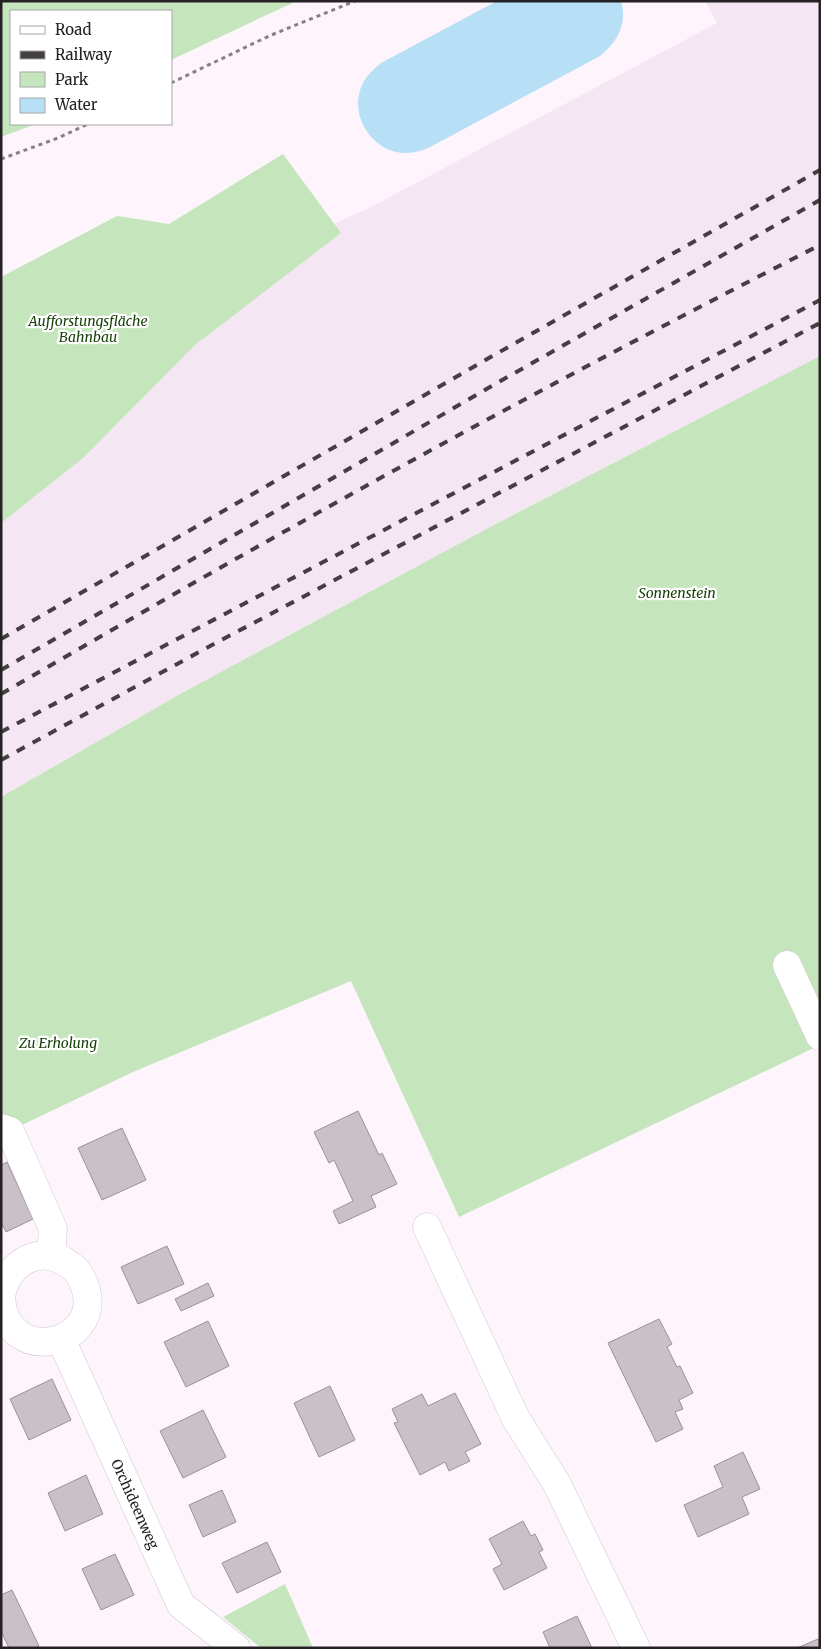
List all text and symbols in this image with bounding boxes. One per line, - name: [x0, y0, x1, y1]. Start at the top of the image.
- legend: [10, 10, 172, 125]
- text: Road: [55, 20, 91, 39]
- text: Railway: [55, 45, 112, 64]
- text: Park: [55, 70, 89, 89]
- text: Water: [54, 95, 98, 114]
- park label: Aufforstungsfläche Bahnbau: [27, 312, 148, 346]
- park label: Sonnenstein: [638, 584, 716, 602]
- park label: Zu Erholung: [18, 1034, 97, 1052]
- street label: Orchideenweg: [107, 1456, 163, 1552]

